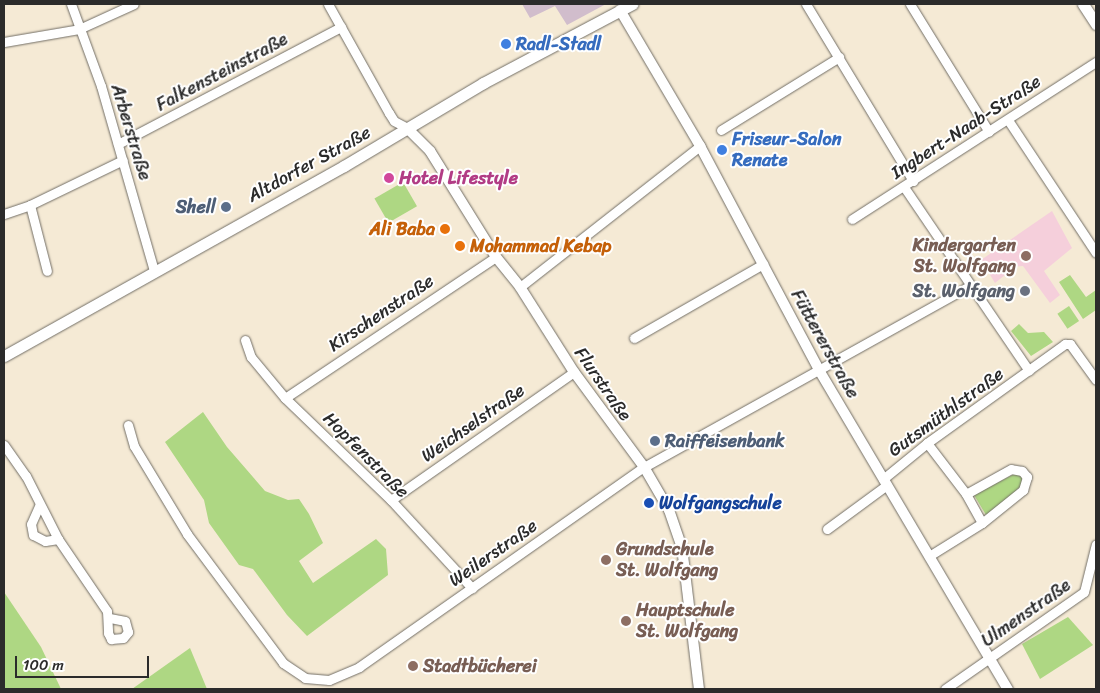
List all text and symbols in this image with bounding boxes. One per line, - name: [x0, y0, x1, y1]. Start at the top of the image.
- street label: Falkensteinstraße: [153, 28, 291, 116]
- place label: Radl-Stadl: [516, 33, 601, 55]
- marker: Radl-Stadl: [500, 38, 512, 50]
- street label: Ingbert-Naab-Straße: [887, 71, 1045, 183]
- street label: Arberstraße: [106, 81, 156, 183]
- street label: Altdorfer Straße: [244, 121, 374, 207]
- place label: Friseur-Salon Renate: [732, 129, 841, 172]
- marker: Friseur-Salon Renate: [716, 144, 728, 156]
- place label: Hotel Lifestyle: [399, 167, 517, 189]
- marker: Hotel Lifestyle: [383, 172, 395, 184]
- place label: Shell: [176, 196, 216, 218]
- marker: Shell: [220, 201, 232, 213]
- place label: Ali Baba: [369, 218, 435, 240]
- marker: Ali Baba: [439, 223, 451, 235]
- place label: Mohammad Kebap: [470, 235, 612, 257]
- place label: Kindergarten St. Wolfgang: [913, 235, 1016, 278]
- marker: Mohammad Kebap: [454, 240, 466, 252]
- marker: Kindergarten St. Wolfgang: [1020, 250, 1032, 262]
- street label: Kirschenstraße: [324, 270, 438, 356]
- place label: St. Wolfgang: [913, 280, 1015, 302]
- marker: St. Wolfgang: [1019, 285, 1031, 297]
- street label: Füttererstraße: [786, 286, 864, 402]
- street label: Flurstraße: [570, 343, 636, 425]
- street label: Gutsmüthlstraße: [884, 363, 1008, 461]
- street label: Weichselstraße: [417, 379, 529, 467]
- street label: Hopfenstraße: [319, 408, 413, 502]
- place label: Raiffeisenbank: [665, 430, 785, 452]
- marker: Raiffeisenbank: [649, 435, 661, 447]
- place label: Wolfgangschule: [659, 492, 782, 514]
- marker: Wolfgangschule: [643, 497, 655, 509]
- street label: Weilerstraße: [445, 515, 541, 591]
- place label: Grundschule St. Wolfgang: [616, 539, 718, 582]
- marker: Grundschule St. Wolfgang: [600, 554, 612, 566]
- street label: Ulmenstraße: [977, 574, 1075, 652]
- place label: Hauptschule St. Wolfgang: [636, 600, 738, 642]
- marker: Hauptschule St. Wolfgang: [620, 615, 632, 627]
- scale bar: [18, 646, 151, 678]
- text: 100 m: [23, 652, 64, 678]
- place label: Stadtbücherei: [423, 655, 537, 677]
- marker: Stadtbücherei: [407, 660, 419, 672]

